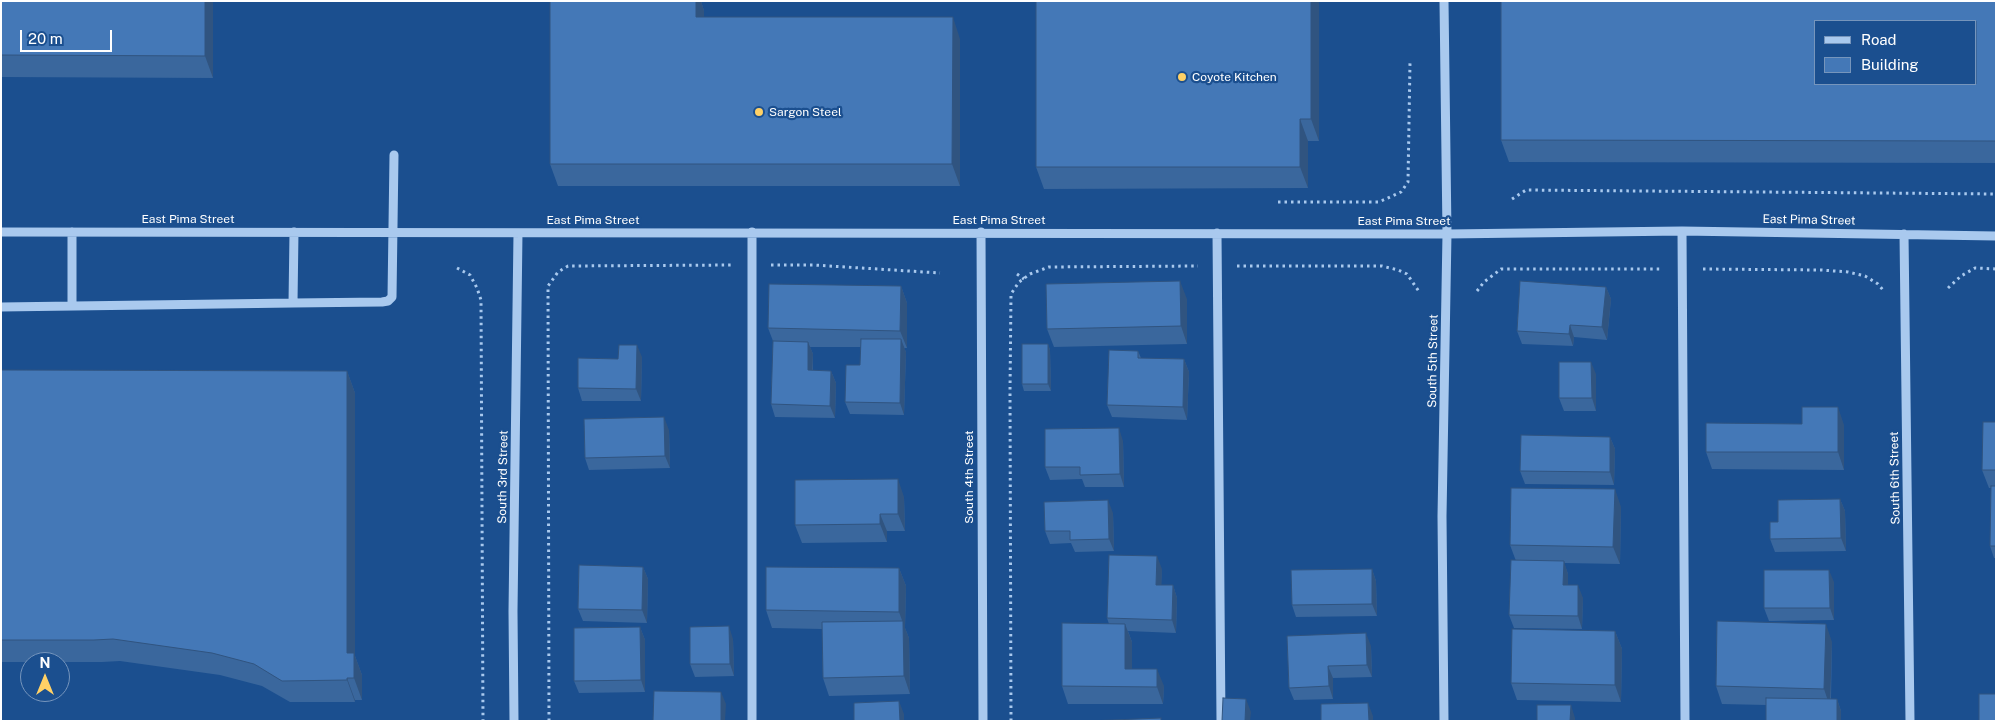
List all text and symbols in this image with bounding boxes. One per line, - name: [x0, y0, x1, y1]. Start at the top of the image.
- scale bar: [22, 20, 115, 52]
- legend: [1814, 20, 1977, 85]
- text: 20 m: [28, 30, 63, 47]
- text: Road: [1861, 31, 1897, 48]
- text: Building: [1861, 56, 1919, 73]
- place label: Coyote Kitchen: [1192, 70, 1277, 84]
- marker: Coyote Kitchen: [1176, 71, 1188, 83]
- place label: Sargon Steel: [769, 105, 842, 119]
- marker: Sargon Steel: [753, 106, 765, 118]
- street label: East Pima Street: [141, 212, 235, 226]
- street label: East Pima Street: [1762, 212, 1856, 228]
- street label: East Pima Street: [546, 213, 640, 227]
- street label: East Pima Street: [952, 213, 1046, 227]
- street label: East Pima Street: [1357, 214, 1451, 228]
- street label: South 5th Street: [1425, 314, 1441, 408]
- street label: South 3rd Street: [495, 430, 511, 524]
- street label: South 4th Street: [962, 430, 976, 524]
- street label: South 6th Street: [1887, 431, 1903, 525]
- north arrow: [20, 652, 70, 702]
- text: N: [40, 655, 50, 671]

